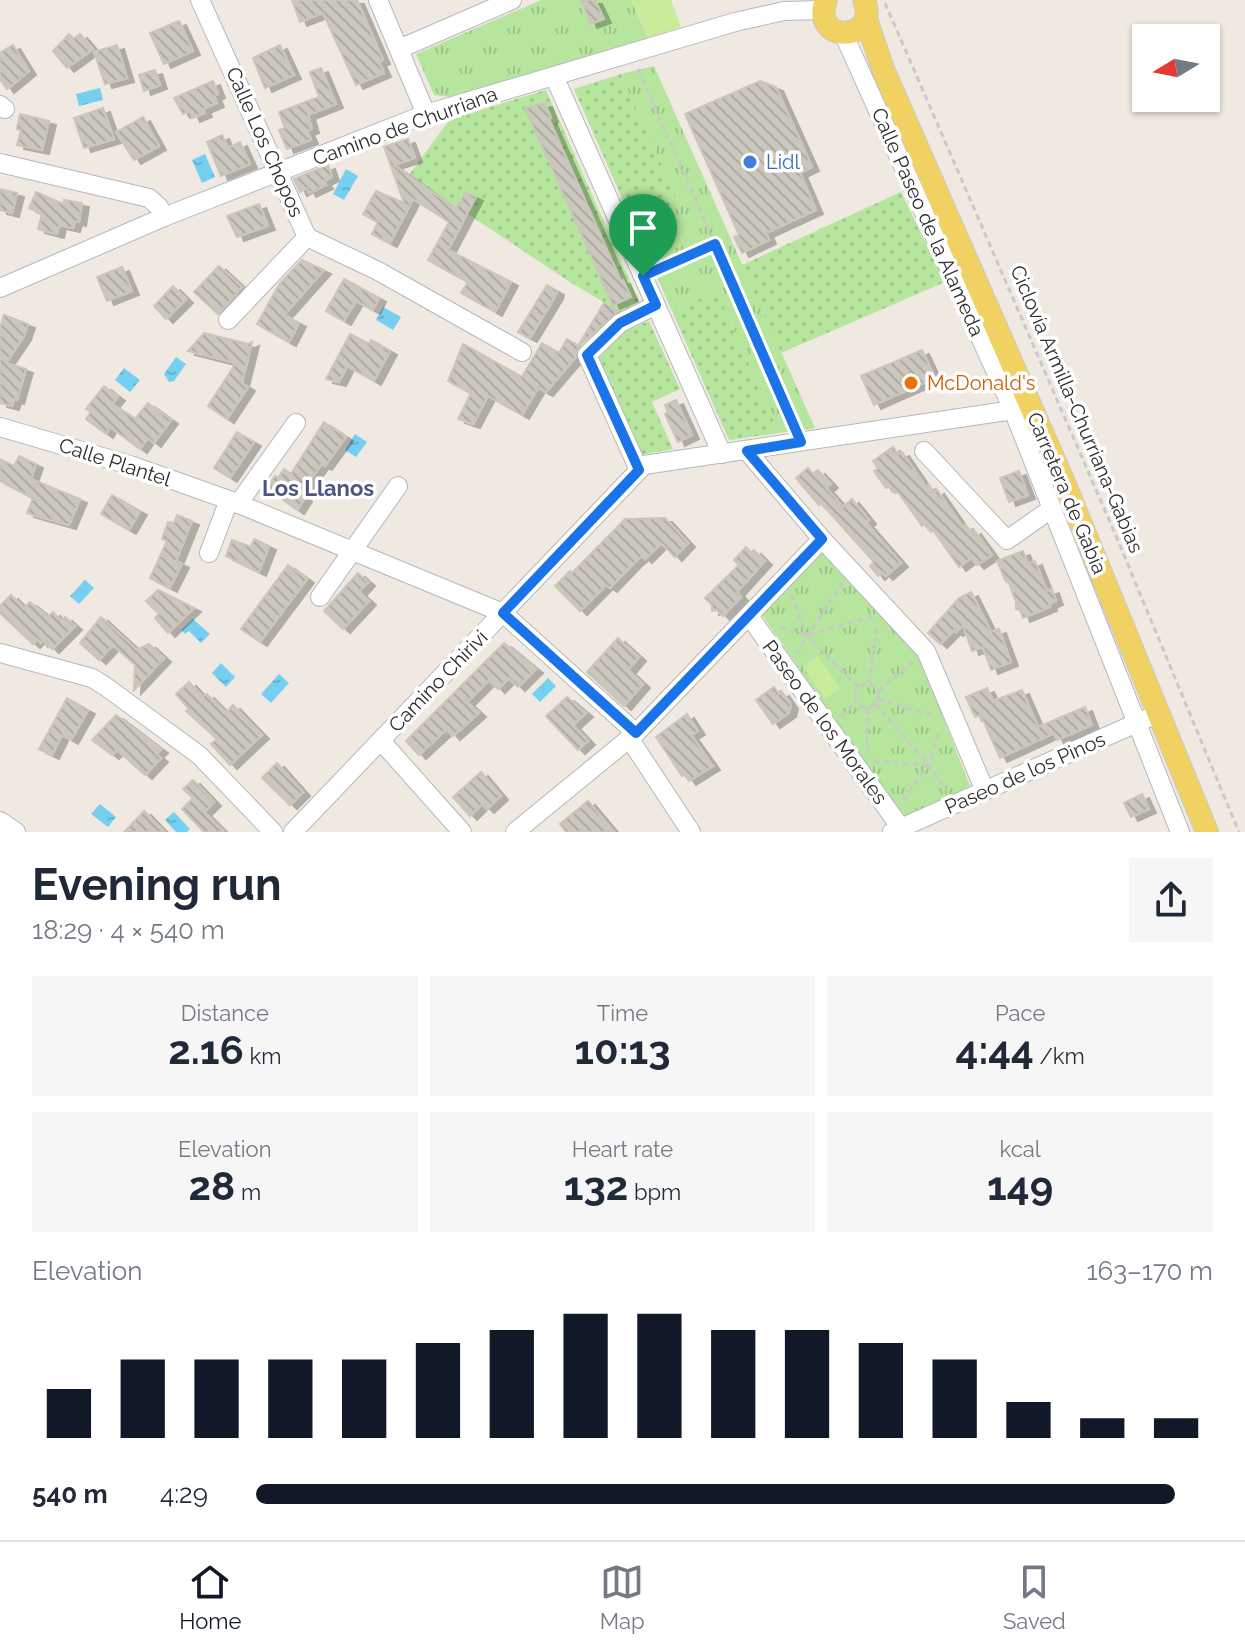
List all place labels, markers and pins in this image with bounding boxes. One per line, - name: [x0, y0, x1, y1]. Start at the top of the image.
- place label: Lidl: [766, 150, 800, 174]
- marker: Lidl: [741, 153, 759, 171]
- pin: [609, 194, 677, 276]
- place label: McDonald's: [927, 371, 1035, 395]
- marker: McDonald's: [902, 374, 920, 392]

